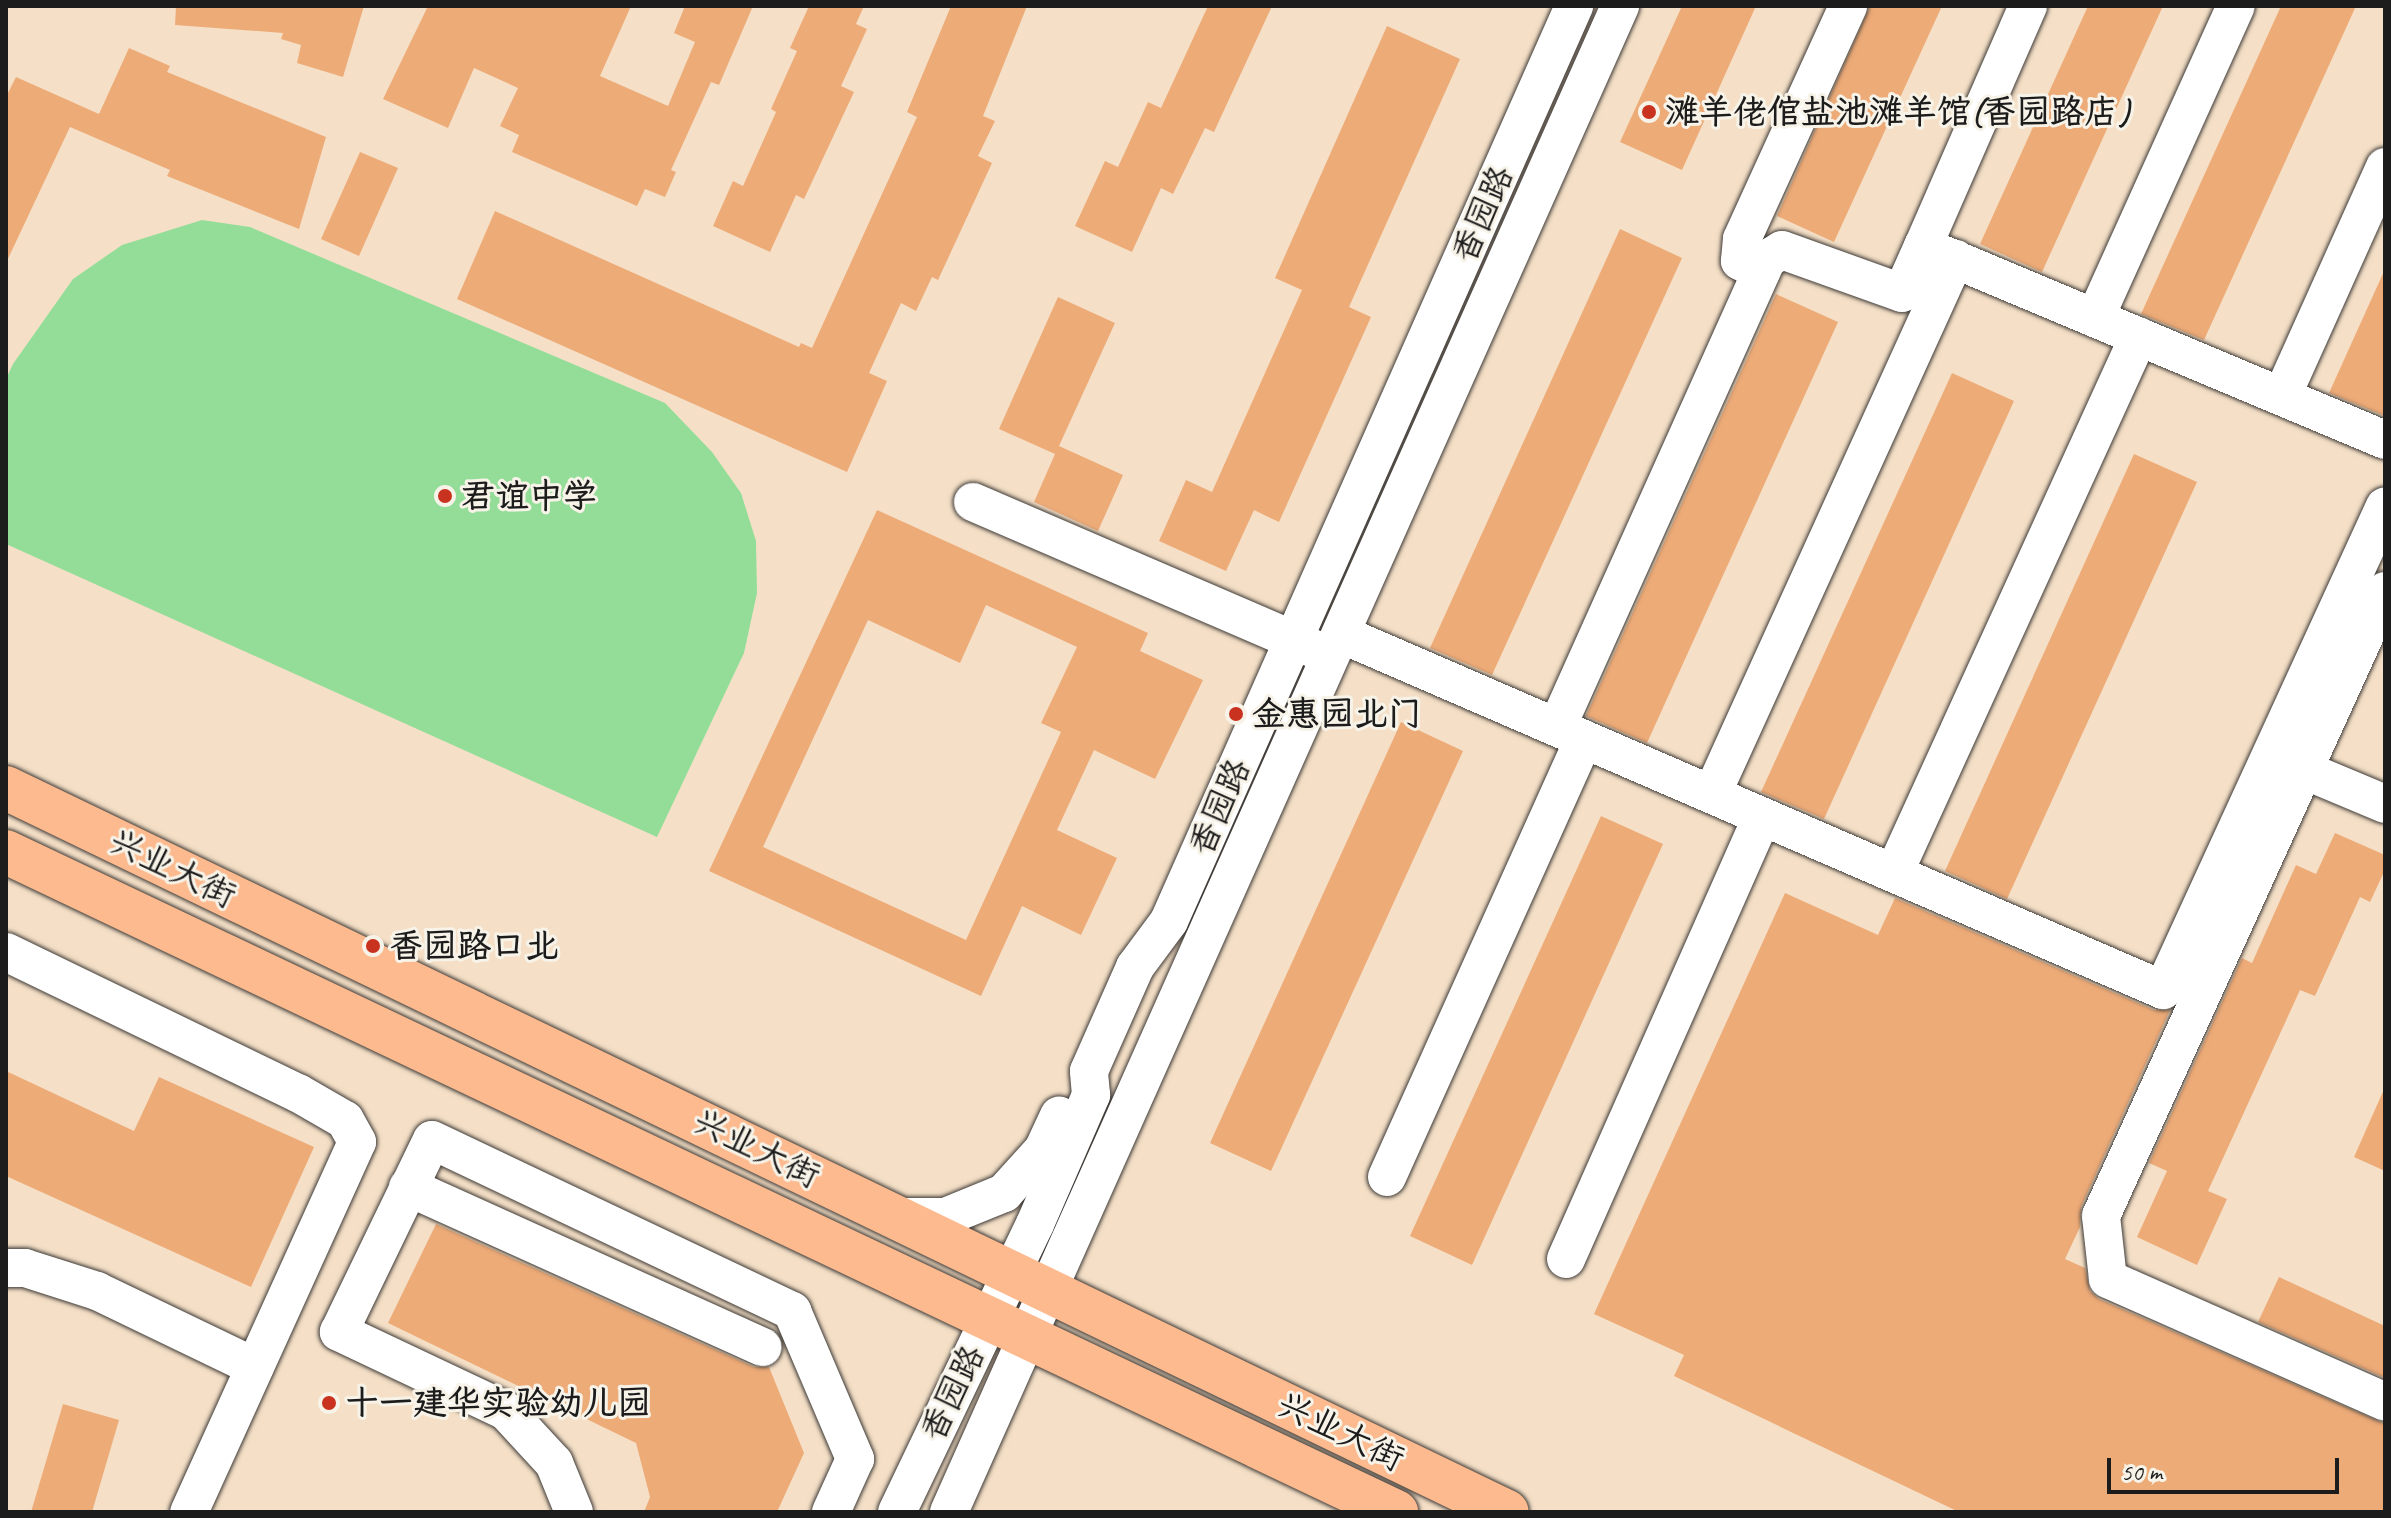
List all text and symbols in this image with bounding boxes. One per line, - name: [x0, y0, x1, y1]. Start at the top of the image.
- place label: 滩羊佬倌盐池滩羊馆(香园路店): [1665, 92, 2129, 132]
- marker: 滩羊佬倌盐池滩羊馆(香园路店): [1640, 103, 1658, 121]
- street label: 香园路: [1443, 159, 1521, 269]
- place label: 君谊中学: [461, 476, 597, 516]
- marker: 君谊中学: [436, 487, 454, 505]
- place label: 金惠园北门: [1252, 694, 1422, 734]
- marker: 金惠园北门: [1227, 705, 1245, 723]
- street label: 香园路: [1180, 752, 1258, 862]
- street label: 兴业大街: [103, 820, 243, 916]
- place label: 香园路口北: [389, 926, 559, 966]
- marker: 香园路口北: [364, 937, 382, 955]
- street label: 兴业大街: [687, 1100, 827, 1196]
- street label: 香园路: [911, 1338, 993, 1448]
- place label: 十一建华实验幼儿园: [345, 1383, 651, 1423]
- street label: 兴业大街: [1271, 1383, 1411, 1479]
- marker: 十一建华实验幼儿园: [320, 1394, 338, 1412]
- scale bar: [2111, 1442, 2343, 1492]
- text: 50 m: [2121, 1457, 2162, 1487]

